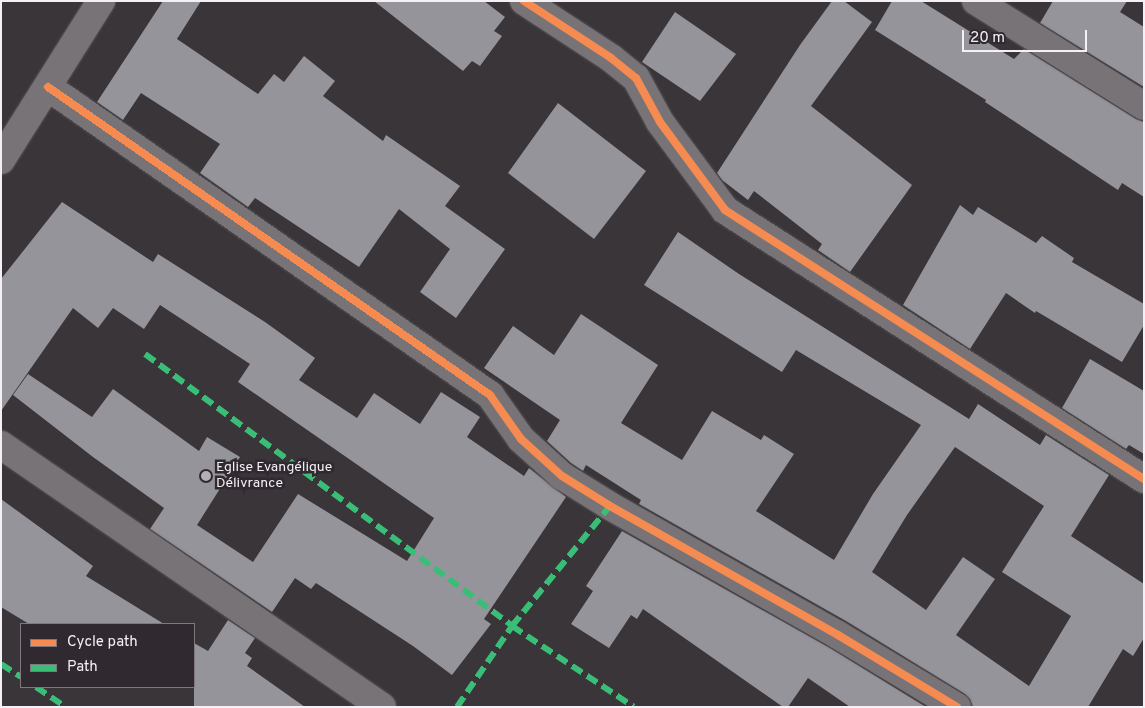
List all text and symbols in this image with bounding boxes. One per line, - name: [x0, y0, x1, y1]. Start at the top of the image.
- scale bar: [965, 20, 1090, 52]
- text: 20 m: [970, 29, 1005, 48]
- place label: Eglise Evangélique Délivrance: [216, 460, 332, 492]
- marker: Eglise Evangélique Délivrance: [200, 470, 212, 482]
- legend: [20, 623, 195, 688]
- text: Cycle path: [67, 633, 138, 652]
- text: Path: [67, 658, 98, 677]

